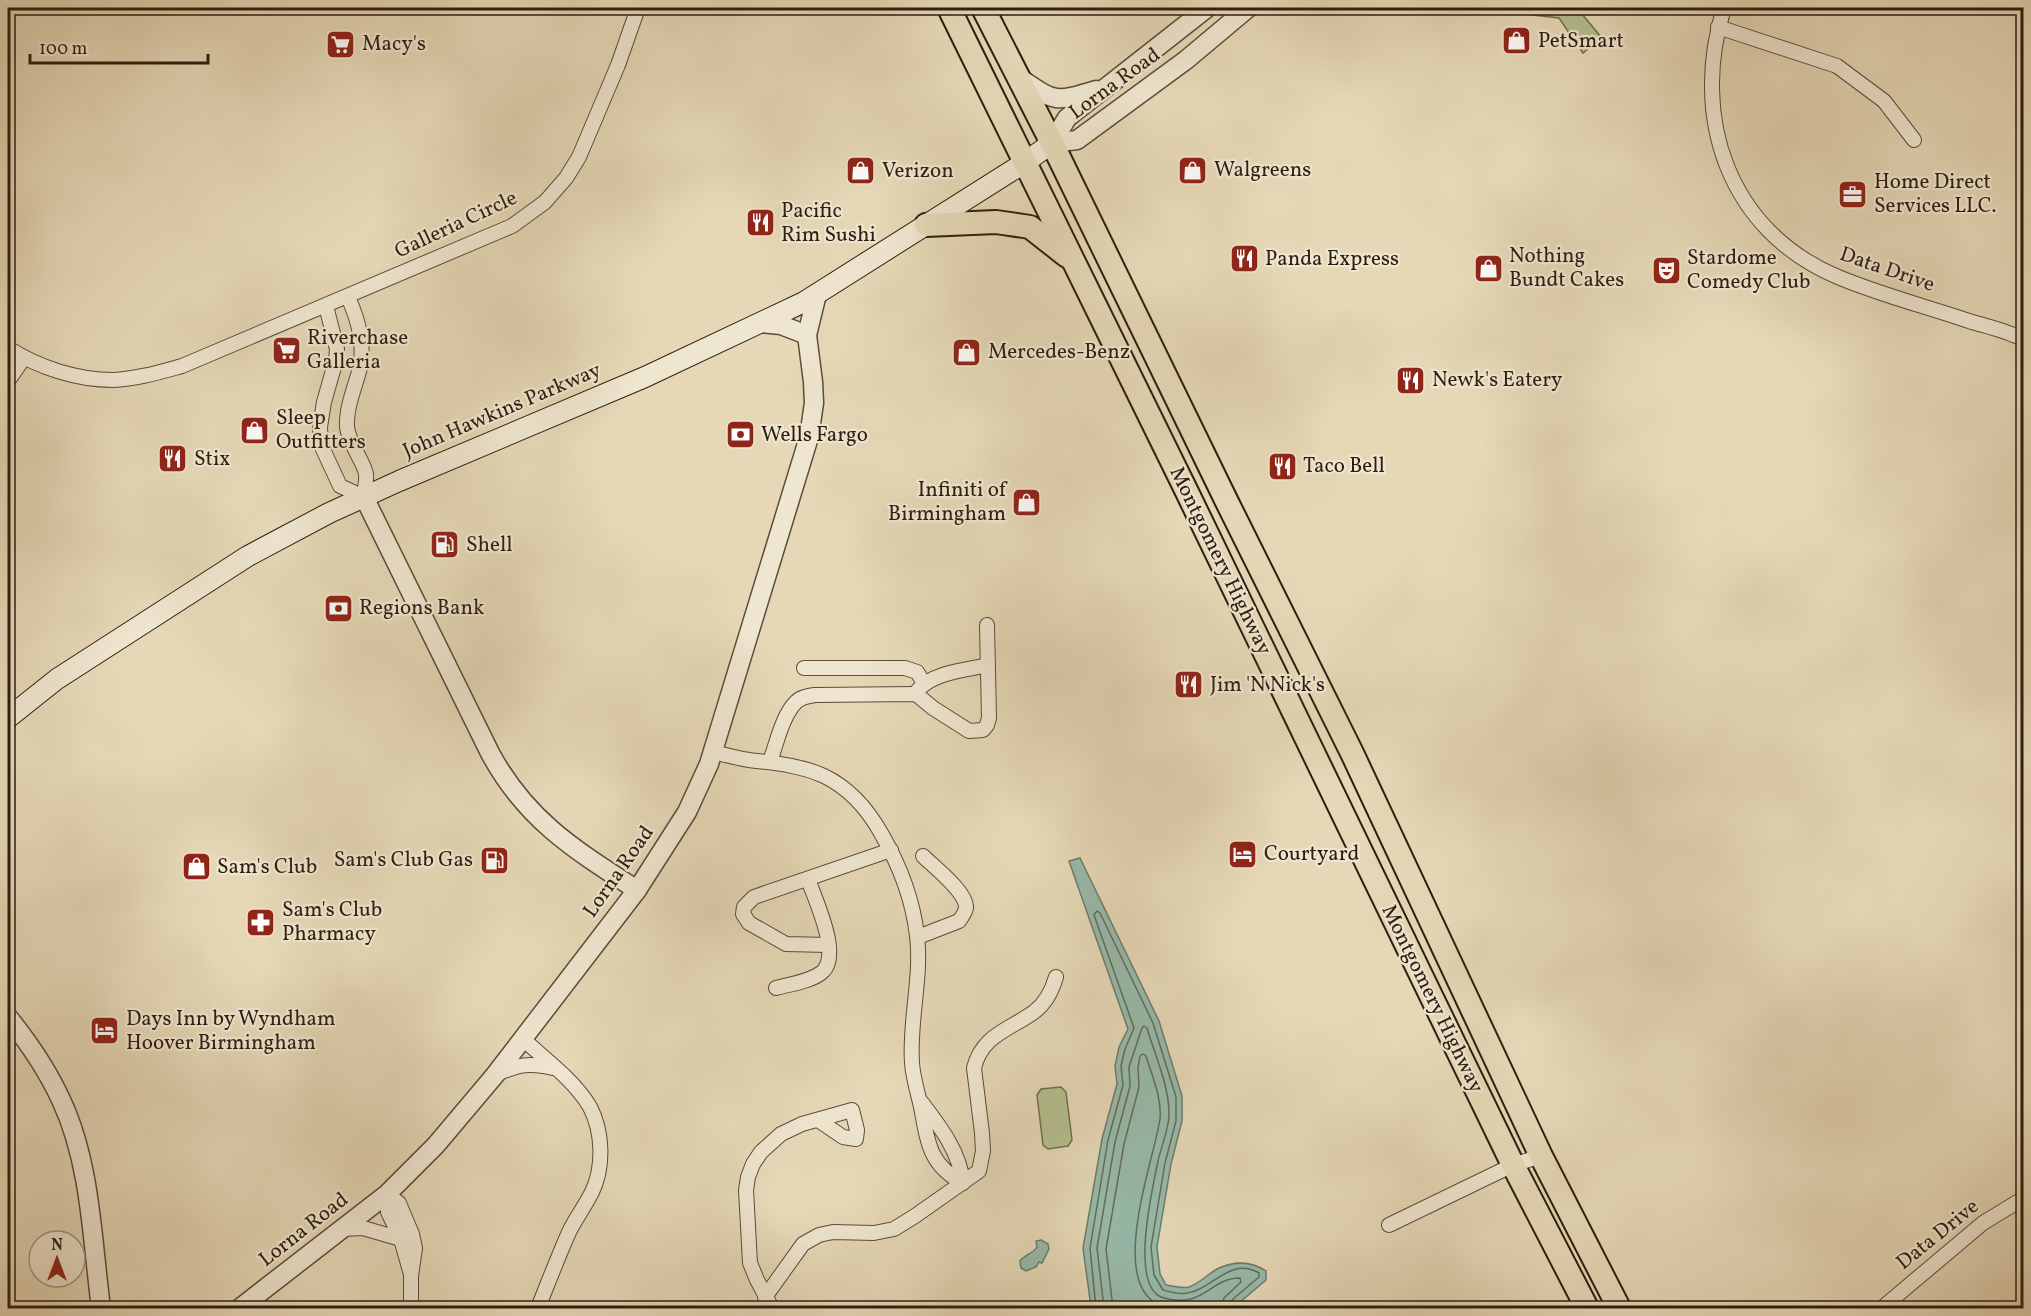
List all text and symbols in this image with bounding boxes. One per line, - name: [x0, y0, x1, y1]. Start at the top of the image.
- shop icon: PetSmart: [1501, 25, 1533, 57]
- scale bar: [30, 27, 208, 65]
- place label: PetSmart: [1538, 27, 1624, 56]
- supermarket icon: Macy's: [325, 28, 357, 60]
- place label: Macy's: [362, 30, 426, 59]
- text: 100 m: [39, 37, 88, 62]
- street label: Lorna Road: [1063, 41, 1167, 127]
- shop icon: Walgreens: [1177, 154, 1209, 186]
- shop icon: Verizon: [845, 155, 877, 187]
- place label: Walgreens: [1214, 156, 1311, 185]
- place label: Verizon: [882, 157, 954, 186]
- place label: Home Direct Services LLC.: [1874, 168, 1996, 221]
- office icon: Home Direct Services LLC.: [1837, 178, 1869, 210]
- street label: Galleria Circle: [390, 184, 522, 266]
- place label: Pacific Rim Sushi: [781, 197, 876, 250]
- restaurant icon: Pacific Rim Sushi: [744, 207, 776, 239]
- street label: Data Drive: [1836, 240, 1938, 300]
- place label: Nothing Bundt Cakes: [1509, 242, 1624, 295]
- restaurant icon: Panda Express: [1228, 243, 1260, 275]
- place label: Stardome Comedy Club: [1687, 244, 1811, 297]
- place label: Panda Express: [1265, 245, 1399, 274]
- shop icon: Nothing Bundt Cakes: [1472, 252, 1504, 284]
- theatre icon: Stardome Comedy Club: [1650, 254, 1682, 286]
- place label: Riverchase Galleria: [307, 324, 408, 377]
- supermarket icon: Riverchase Galleria: [270, 334, 302, 366]
- shop icon: Mercedes-Benz: [951, 336, 983, 368]
- place label: Mercedes-Benz: [988, 338, 1130, 367]
- street label: John Hawkins Parkway: [398, 356, 606, 466]
- restaurant icon: Newk's Eatery: [1395, 364, 1427, 396]
- place label: Newk's Eatery: [1432, 366, 1563, 395]
- place label: Sleep Outfitters: [276, 404, 366, 457]
- shop icon: Sleep Outfitters: [239, 414, 271, 446]
- bank icon: Wells Fargo: [724, 419, 756, 451]
- place label: Wells Fargo: [761, 421, 868, 450]
- restaurant icon: Stix: [157, 443, 189, 475]
- place label: Stix: [194, 445, 230, 474]
- restaurant icon: Taco Bell: [1266, 450, 1298, 482]
- place label: Taco Bell: [1303, 452, 1385, 481]
- street label: Montgomery Highway: [1162, 462, 1279, 661]
- place label: Infiniti of Birmingham: [888, 476, 1008, 529]
- shop icon: Infiniti of Birmingham: [1011, 486, 1043, 518]
- fuel station icon: Shell: [429, 529, 461, 561]
- place label: Shell: [466, 531, 513, 560]
- bank icon: Regions Bank: [322, 592, 354, 624]
- place label: Regions Bank: [359, 594, 485, 623]
- restaurant icon: Jim 'N Nick's: [1173, 669, 1205, 701]
- place label: Jim 'N Nick's: [1210, 671, 1325, 700]
- street label: Lorna Road: [577, 820, 661, 924]
- hotel icon: Courtyard: [1227, 838, 1259, 870]
- place label: Courtyard: [1264, 840, 1359, 869]
- fuel station icon: Sam's Club Gas: [478, 844, 510, 876]
- place label: Sam's Club Gas: [334, 846, 473, 875]
- shop icon: Sam's Club: [180, 851, 212, 883]
- place label: Sam's Club: [217, 853, 317, 882]
- place label: Sam's Club Pharmacy: [282, 896, 382, 949]
- street label: Montgomery Highway: [1374, 900, 1491, 1099]
- pharmacy icon: Sam's Club Pharmacy: [245, 906, 277, 938]
- place label: Days Inn by Wyndham Hoover Birmingham: [126, 1005, 336, 1058]
- hotel icon: Days Inn by Wyndham Hoover Birmingham: [89, 1015, 121, 1047]
- street label: Lorna Road: [253, 1186, 355, 1274]
- street label: Data Drive: [1890, 1193, 1986, 1277]
- north arrow: [27, 1229, 87, 1289]
- text: N: [51, 1235, 63, 1257]

